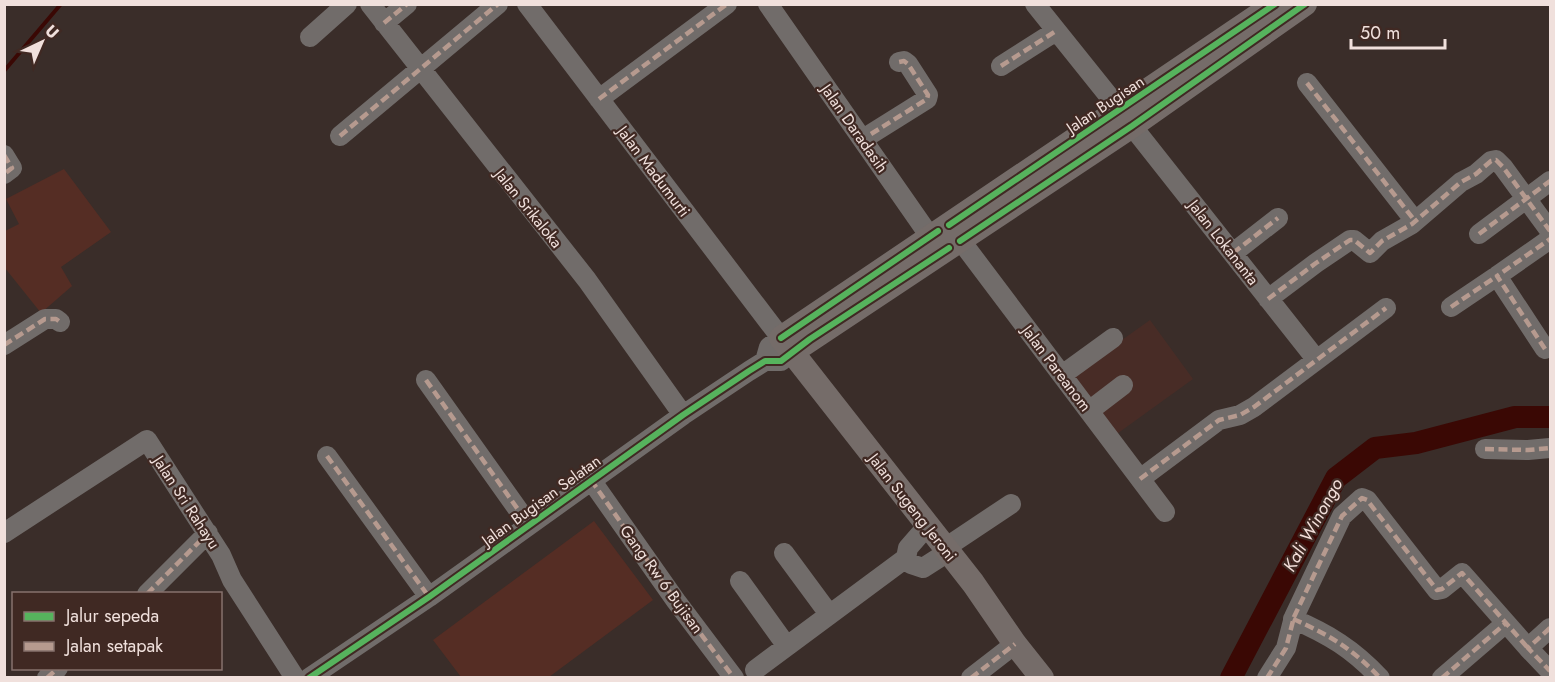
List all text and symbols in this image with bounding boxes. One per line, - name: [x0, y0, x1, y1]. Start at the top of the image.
- north arrow: [12, 12, 72, 72]
- scale bar: [1351, 12, 1446, 50]
- text: U: [40, 19, 64, 44]
- text: 50 m: [1360, 20, 1400, 46]
- street label: Jalan Bugisan: [1060, 70, 1149, 140]
- street label: Jalan Daradasih: [814, 78, 894, 177]
- street label: Jalan Madumurti: [611, 119, 695, 222]
- street label: Jalan Srikaloka: [488, 162, 568, 253]
- street label: Jalan Lokananta: [1182, 193, 1264, 290]
- street label: Jalan Pareanom: [1015, 319, 1097, 416]
- street label: Jalan Sugeng Jeroni: [862, 447, 962, 566]
- street label: Jalan Sri Rahayu: [147, 449, 225, 554]
- street label: Jalan Bugisan Selatan: [475, 449, 606, 553]
- water label: Kali Winongo: [1277, 473, 1350, 576]
- street label: Gang Rw 6 Bujisan: [614, 520, 709, 638]
- legend: [12, 592, 222, 670]
- text: Jalur sepeda: [64, 603, 159, 629]
- text: Jalan setapak: [64, 633, 163, 659]

